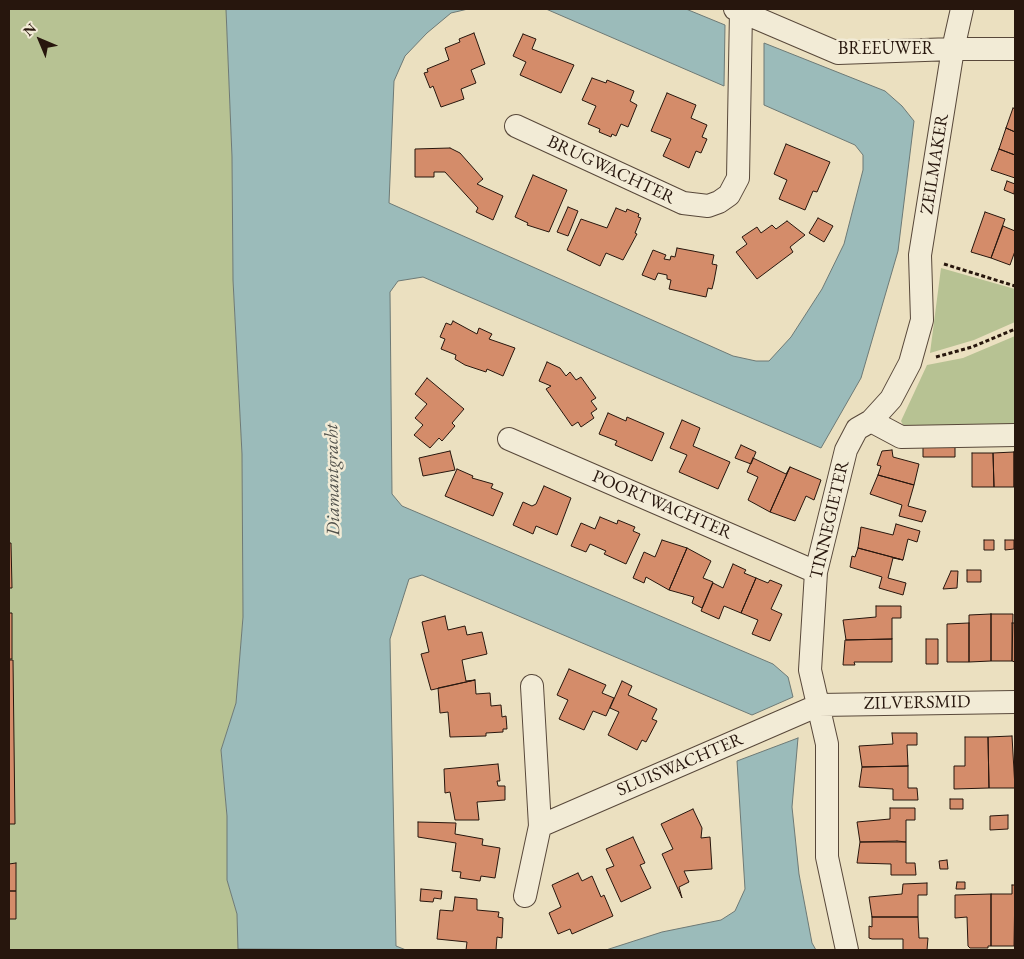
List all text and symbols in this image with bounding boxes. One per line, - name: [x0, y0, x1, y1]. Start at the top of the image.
- north arrow: [15, 15, 65, 65]
- text: N: [19, 19, 40, 40]
- street label: BREEUWER: [838, 38, 934, 60]
- street label: ZEILMAKER: [916, 112, 954, 216]
- street label: BRUGWACHTER: [544, 131, 678, 209]
- water label: Diamantgracht: [321, 424, 345, 536]
- street label: TINNEGIETER: [806, 458, 854, 582]
- street label: POORTWACHTER: [589, 466, 735, 544]
- street label: ZILVERSMID: [863, 691, 971, 715]
- street label: SLUISWACHTER: [614, 729, 746, 801]

